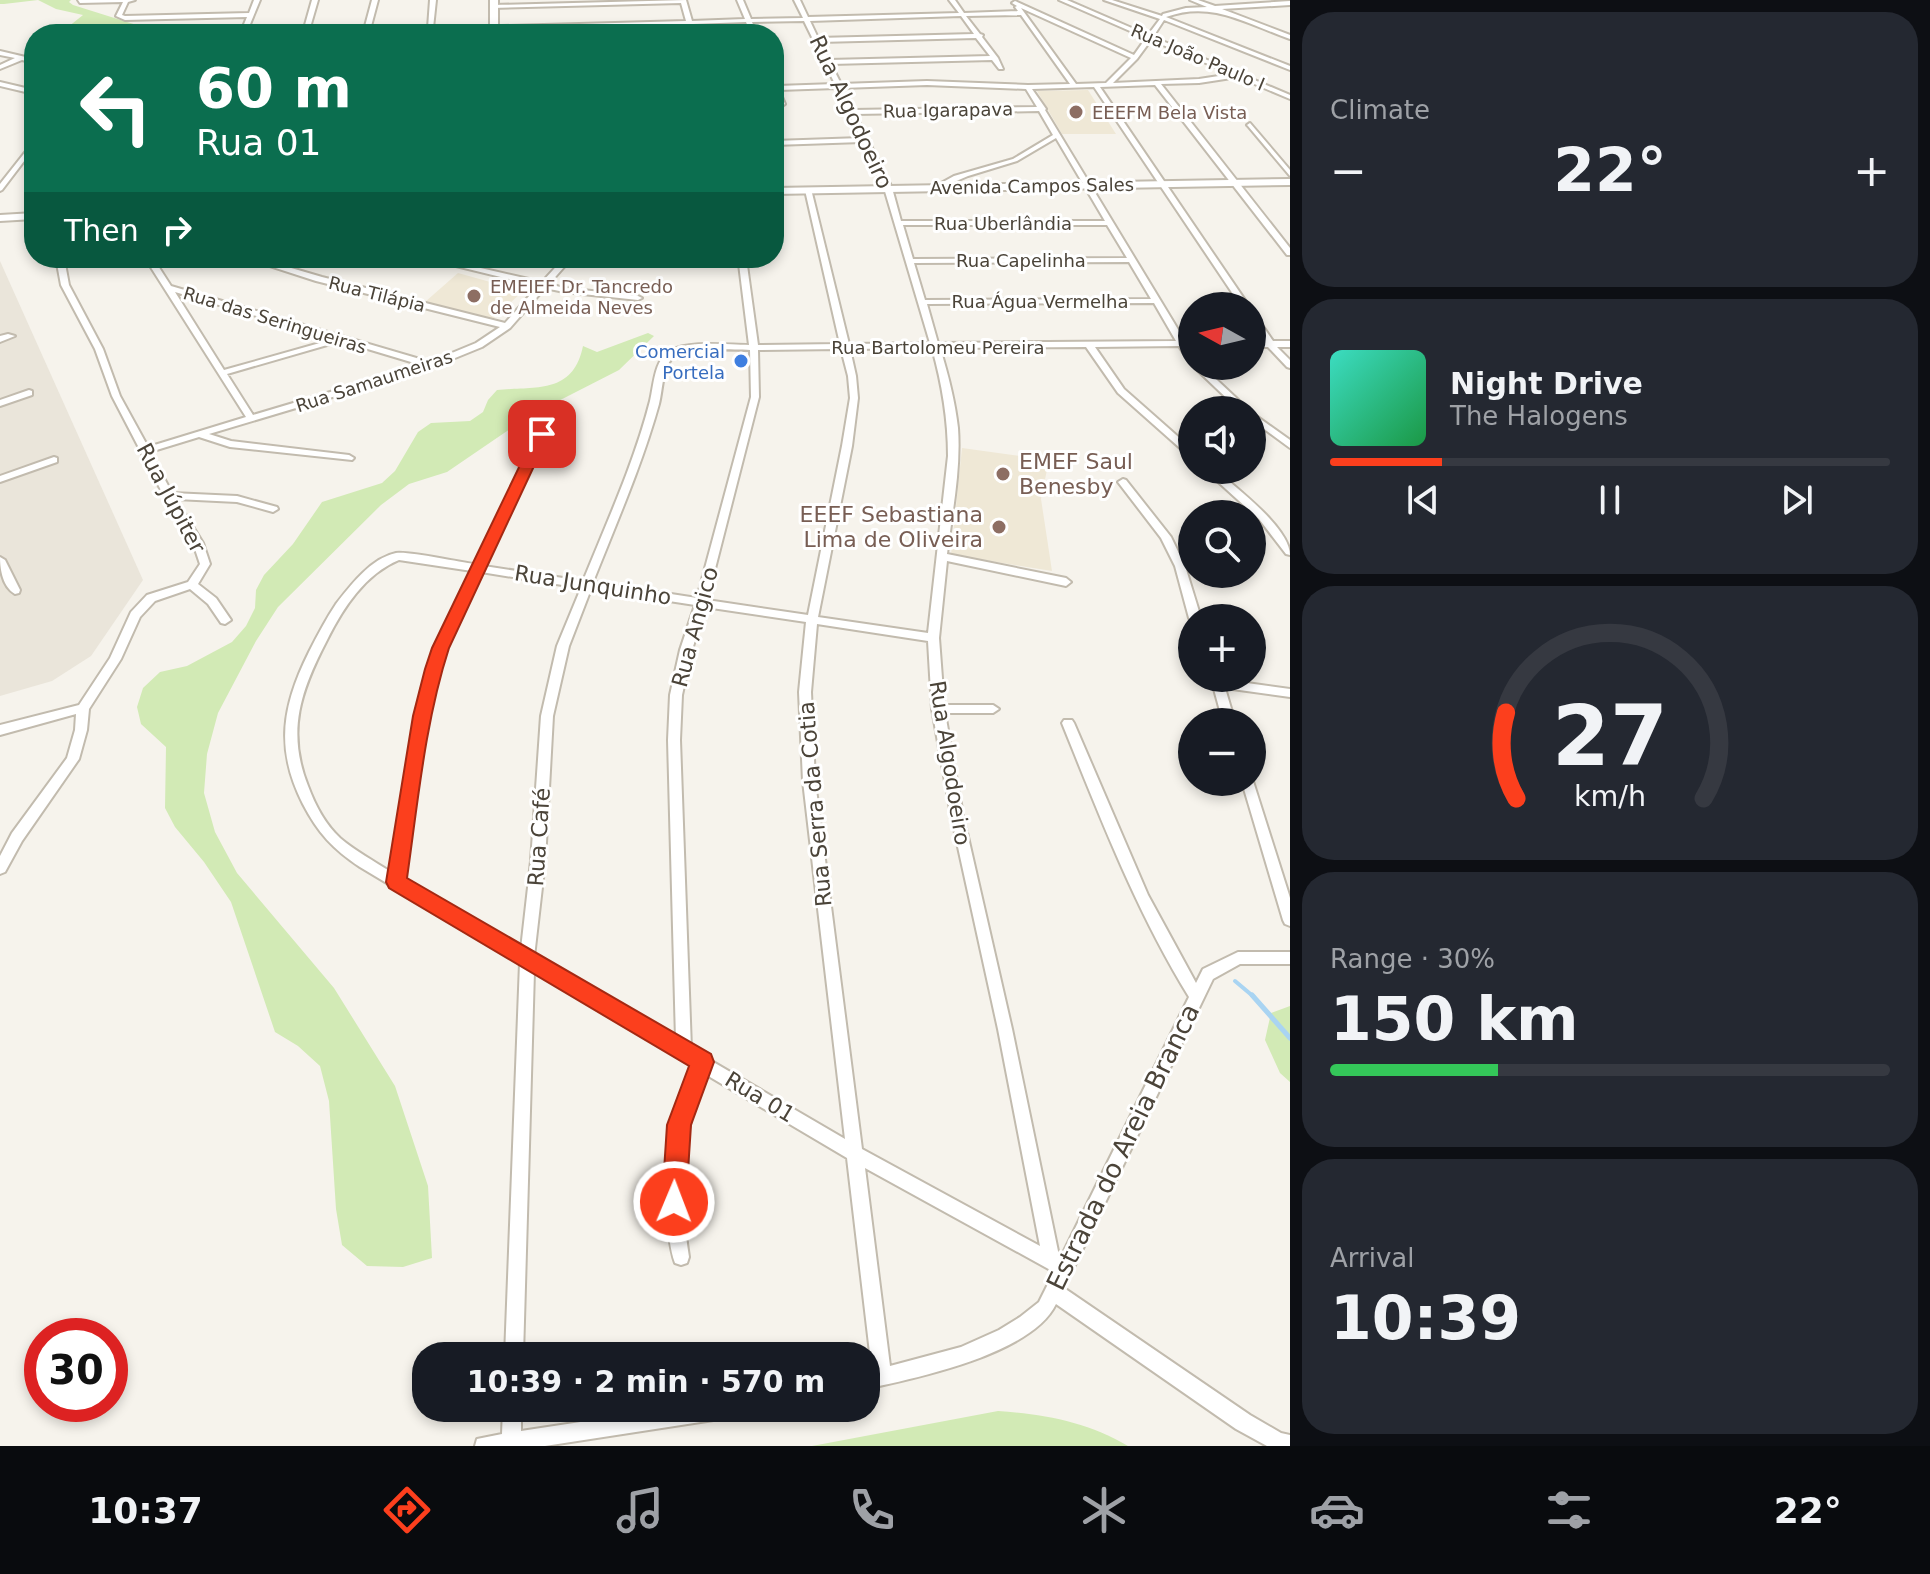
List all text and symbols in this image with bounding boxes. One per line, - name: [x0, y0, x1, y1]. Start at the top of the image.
- street label: Rua João Paulo I: [1128, 19, 1268, 95]
- street label: Rua Algodoeiro: [805, 31, 897, 193]
- text: 60 m: [196, 55, 352, 120]
- icon: left: [64, 56, 168, 160]
- text: Climate: [1330, 95, 1430, 125]
- street label: Rua Igarapava: [883, 98, 1013, 122]
- place label: EEEFM Bela Vista: [1092, 102, 1247, 123]
- marker: EEEFM Bela Vista: [1067, 103, 1085, 121]
- text: Rua 01: [196, 122, 322, 163]
- text: 22°: [1553, 135, 1667, 205]
- text: −: [1330, 145, 1367, 196]
- text: +: [1853, 145, 1890, 196]
- street label: Avenida Campos Sales: [930, 174, 1134, 198]
- icon: right: [155, 208, 199, 252]
- text: Then: [64, 213, 139, 248]
- street label: Rua Uberlândia: [934, 213, 1072, 234]
- street label: Rua Capelinha: [956, 250, 1086, 271]
- street label: Rua Tilápia: [327, 272, 427, 316]
- place label: EMEIEF Dr. Tancredo de Almeida Neves: [490, 276, 673, 318]
- street label: Rua das Seringueiras: [181, 282, 369, 358]
- marker: EMEIEF Dr. Tancredo de Almeida Neves: [465, 287, 483, 305]
- street label: Rua Água Vermelha: [952, 291, 1128, 312]
- north arrow: [1178, 292, 1266, 380]
- map controls: [1178, 292, 1266, 796]
- street label: Rua Bartolomeu Pereira: [831, 337, 1045, 358]
- place label: Comercial Portela: [635, 341, 725, 383]
- street label: Rua Samaumeiras: [293, 346, 455, 416]
- marker: Comercial Portela: [732, 352, 750, 370]
- text: Night Drive: [1450, 366, 1643, 401]
- button: sound: [1178, 396, 1266, 484]
- pin: [508, 400, 576, 468]
- text: The Halogens: [1450, 401, 1628, 431]
- icon: arrive: [520, 412, 564, 456]
- street label: Rua Júpiter: [132, 439, 211, 558]
- place label: EMEF Saul Benesby: [1019, 449, 1133, 499]
- marker: EMEF Saul Benesby: [994, 465, 1012, 483]
- icon: previous: [1401, 478, 1445, 522]
- icon: pause: [1588, 478, 1632, 522]
- icon: next: [1775, 478, 1819, 522]
- button: search: [1178, 500, 1266, 588]
- place label: EEEF Sebastiana Lima de Oliveira: [800, 502, 983, 552]
- marker: EEEF Sebastiana Lima de Oliveira: [990, 518, 1008, 536]
- street label: Rua Junquinho: [513, 560, 673, 610]
- street label: Rua Angico: [667, 564, 723, 690]
- button: +: [1178, 604, 1266, 692]
- street label: Rua Algodoeiro: [925, 679, 975, 847]
- text: 27: [1552, 688, 1668, 785]
- street label: Rua Serra da Cotia: [794, 700, 836, 908]
- button: −: [1178, 708, 1266, 796]
- text: km/h: [1574, 779, 1646, 813]
- street label: Rua Café: [523, 787, 555, 887]
- text: Range · 30%: [1330, 944, 1495, 974]
- text: 150 km: [1330, 984, 1579, 1054]
- street label: Estrada do Areia Branca: [1041, 999, 1205, 1295]
- street label: Rua 01: [721, 1067, 799, 1127]
- position arrow: [632, 1160, 716, 1244]
- text: Arrival: [1330, 1243, 1414, 1273]
- text: 10:39: [1330, 1283, 1521, 1353]
- speed limit sign: 30: [24, 1318, 128, 1422]
- text: 10:39 · 2 min · 570 m: [467, 1364, 825, 1399]
- icon: directions: [379, 1482, 435, 1538]
- icon: music: [612, 1482, 668, 1538]
- icon: phone: [844, 1482, 900, 1538]
- icon: climate: [1076, 1482, 1132, 1538]
- icon: car: [1309, 1482, 1365, 1538]
- icon: filters: [1541, 1482, 1597, 1538]
- text: 10:37: [88, 1490, 203, 1531]
- text: 22°: [1774, 1490, 1842, 1531]

